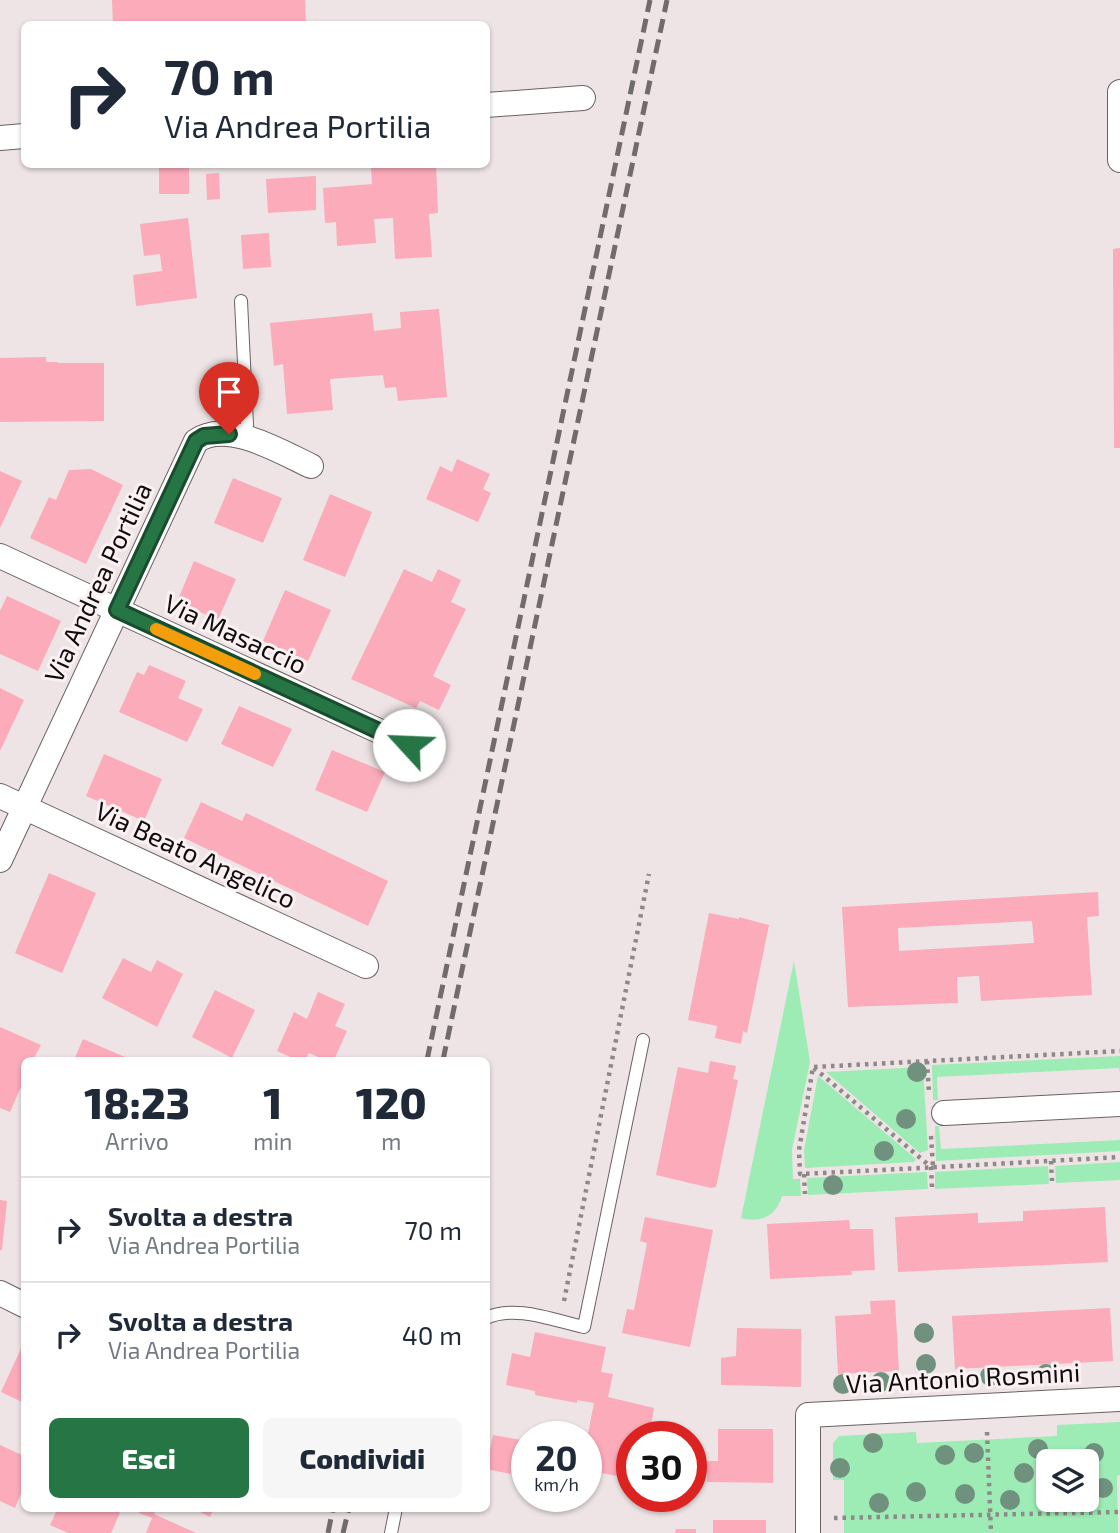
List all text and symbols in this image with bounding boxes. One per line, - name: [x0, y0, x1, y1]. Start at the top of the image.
- text: 70 m: [164, 46, 275, 105]
- icon: right: [49, 49, 140, 140]
- text: Via Andrea Portilia: [164, 106, 431, 144]
- pin: [199, 362, 259, 434]
- icon: arrive: [210, 373, 248, 411]
- street label: Via Andrea Portilia: [37, 477, 157, 687]
- street label: Via Masaccio: [160, 587, 312, 679]
- position arrow: [372, 708, 446, 782]
- street label: Via Beato Angelico: [91, 794, 301, 914]
- text: 18:23: [84, 1077, 190, 1127]
- text: 1: [263, 1077, 282, 1127]
- text: 120: [356, 1077, 427, 1127]
- text: Arrivo: [105, 1127, 169, 1155]
- text: min: [253, 1127, 292, 1155]
- text: m: [381, 1127, 401, 1155]
- text: Svolta a destra: [108, 1200, 293, 1231]
- icon: right: [49, 1211, 87, 1249]
- text: 70 m: [404, 1214, 462, 1245]
- text: Via Andrea Portilia: [108, 1231, 300, 1259]
- text: Svolta a destra: [108, 1305, 293, 1336]
- icon: right: [49, 1316, 87, 1354]
- text: 40 m: [402, 1319, 462, 1350]
- text: Via Andrea Portilia: [108, 1336, 300, 1364]
- street label: Via Antonio Rosmini: [845, 1355, 1081, 1399]
- button: Esci: [49, 1418, 249, 1498]
- button: Condividi: [263, 1418, 462, 1498]
- speed limit sign: 30: [616, 1421, 707, 1512]
- text: 20: [535, 1436, 578, 1478]
- map controls: [1036, 1449, 1099, 1512]
- button: layers: [1036, 1449, 1099, 1512]
- text: km/h: [534, 1473, 579, 1495]

